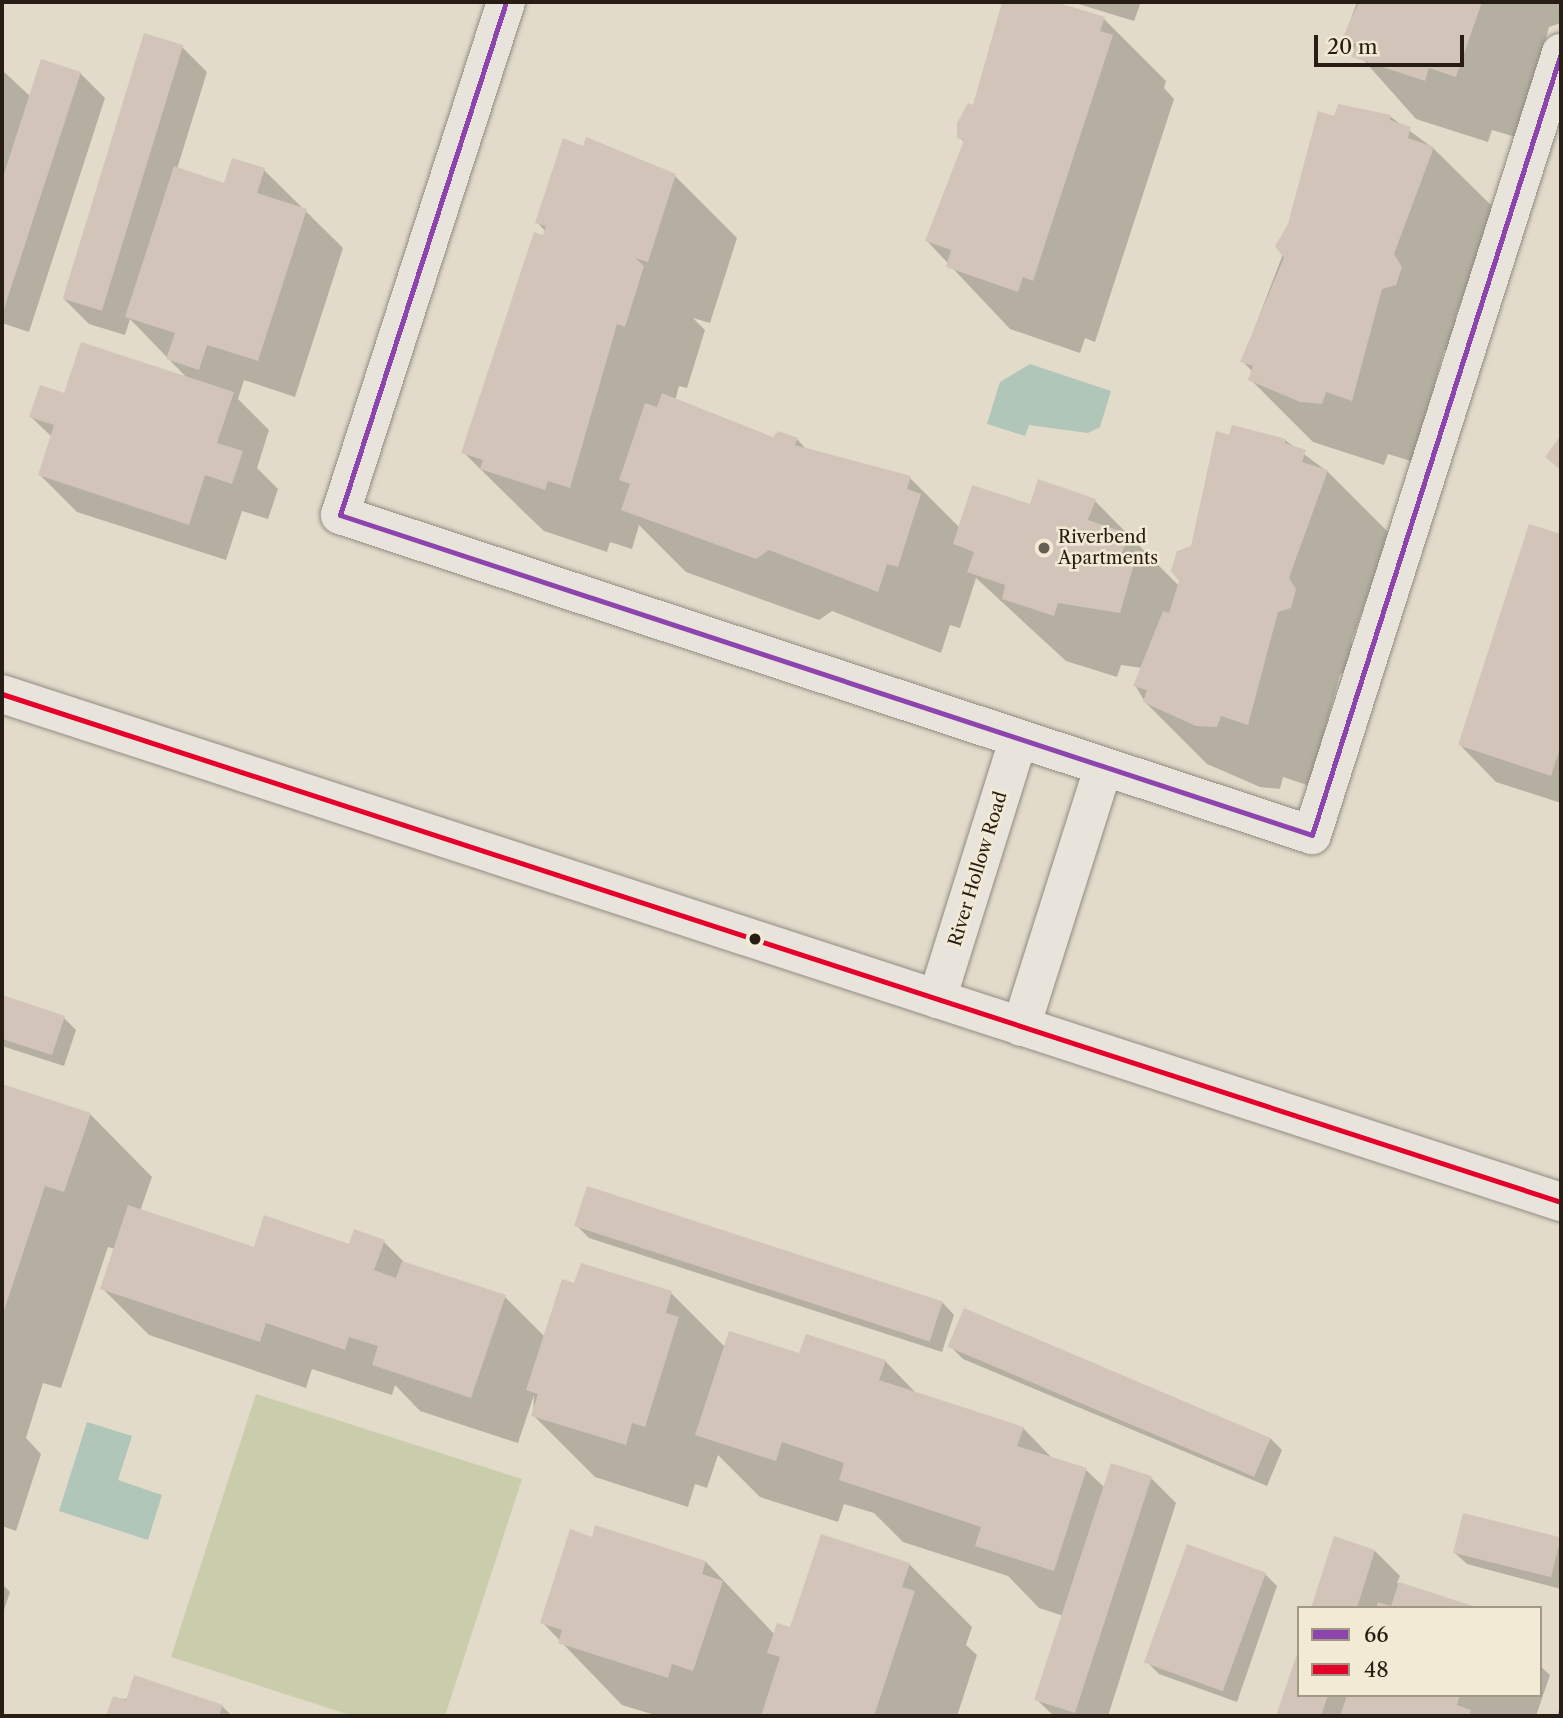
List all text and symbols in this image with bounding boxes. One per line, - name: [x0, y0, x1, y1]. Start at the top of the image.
- scale bar: [1318, 21, 1468, 65]
- text: 20 m: [1327, 34, 1378, 59]
- place label: Riverbend Apartments: [1058, 527, 1158, 570]
- marker: Riverbend Apartments: [1036, 540, 1052, 556]
- street label: River Hollow Road: [944, 789, 1012, 949]
- unlabelled marker: [748, 932, 762, 946]
- legend: [1297, 1606, 1542, 1697]
- text: 66: [1364, 1622, 1389, 1647]
- text: 48: [1364, 1657, 1389, 1682]

